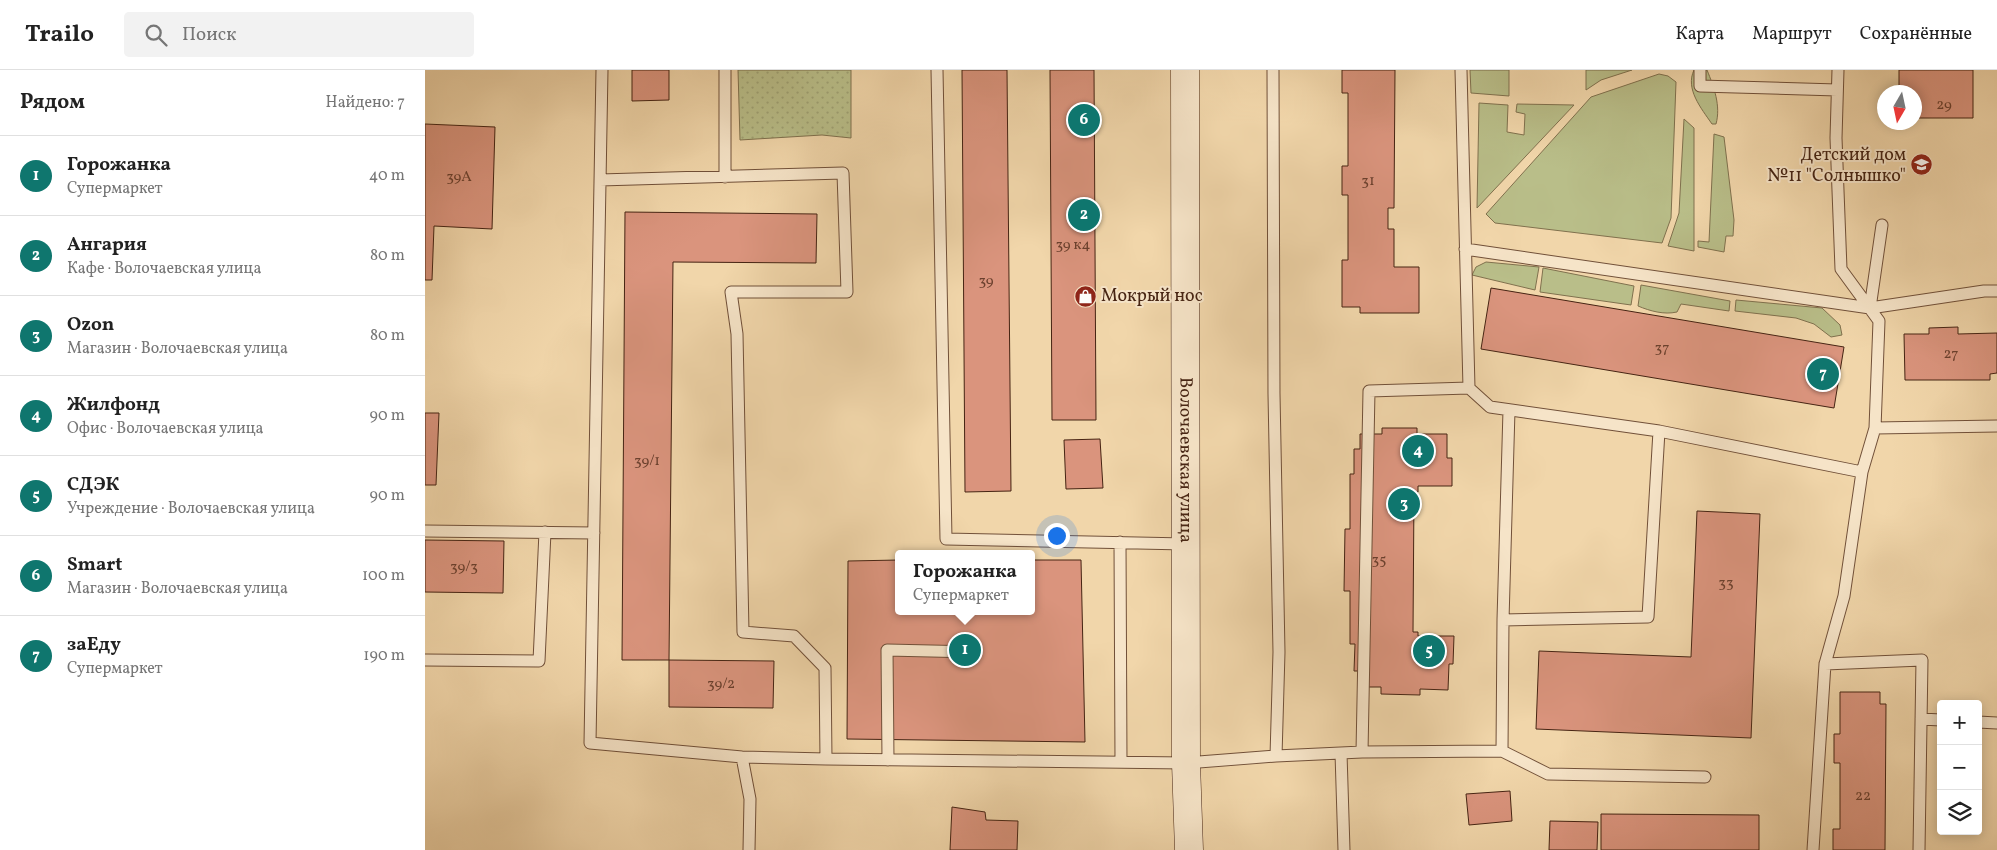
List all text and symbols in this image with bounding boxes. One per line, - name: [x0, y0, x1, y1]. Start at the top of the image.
- search box: [124, 12, 474, 57]
- text: Trailo: [25, 18, 94, 52]
- icon: search: [142, 21, 170, 49]
- text: Поиск: [182, 22, 236, 48]
- text: Карта: [1675, 22, 1724, 47]
- text: Маршрут: [1752, 22, 1832, 47]
- text: Сохранённые: [1860, 22, 1972, 47]
- north arrow: [1877, 85, 1922, 130]
- text: Рядом: [20, 88, 85, 117]
- text: Найдено: 7: [326, 92, 405, 114]
- house number: 29: [1936, 95, 1952, 116]
- pin: 6: [1068, 101, 1100, 139]
- place label: Детский дом №11 "Солнышко": [1767, 143, 1906, 189]
- text: Горожанка: [67, 152, 171, 178]
- school or university icon: Детский дом №11 "Солнышко": [1910, 153, 1934, 177]
- text: 1: [33, 165, 39, 187]
- text: 40 m: [369, 165, 405, 187]
- house number: 39А: [446, 167, 472, 188]
- house number: 31: [1361, 171, 1375, 192]
- text: Супермаркет: [67, 178, 163, 200]
- pin: 2: [1068, 196, 1100, 234]
- text: Ангария: [67, 232, 147, 258]
- house number: 39 к4: [1055, 235, 1091, 256]
- text: 2: [32, 245, 40, 267]
- text: 80 m: [370, 245, 405, 267]
- text: Кафе · Волочаевская улица: [67, 258, 261, 280]
- house number: 39: [978, 271, 994, 292]
- shop icon: Мокрый нос: [1073, 284, 1097, 308]
- place label: Мокрый нос: [1101, 284, 1203, 309]
- text: Ozon: [67, 312, 114, 338]
- text: 3: [32, 325, 40, 347]
- text: 80 m: [370, 325, 405, 347]
- text: Магазин · Волочаевская улица: [67, 338, 288, 360]
- house number: 37: [1655, 338, 1669, 359]
- house number: 27: [1944, 344, 1958, 365]
- pin: 7: [1807, 355, 1839, 393]
- street label: Волочаевская улица: [1173, 377, 1198, 543]
- text: Жилфонд: [67, 392, 160, 418]
- text: 4: [31, 405, 41, 427]
- text: 90 m: [369, 405, 405, 427]
- text: Офис · Волочаевская улица: [67, 418, 264, 440]
- pin: 4: [1402, 432, 1434, 470]
- house number: 39/1: [634, 451, 660, 472]
- text: СДЭК: [67, 472, 119, 498]
- text: 5: [32, 485, 40, 507]
- text: 90 m: [369, 485, 405, 507]
- pin: 3: [1388, 485, 1420, 523]
- text: Учреждение · Волочаевская улица: [67, 498, 315, 520]
- your location: [1044, 523, 1070, 549]
- popup: [895, 550, 1035, 615]
- house number: 35: [1372, 550, 1386, 571]
- text: Smart: [67, 552, 123, 578]
- house number: 39/3: [450, 557, 478, 578]
- text: Горожанка: [913, 559, 1017, 585]
- text: 6: [32, 565, 40, 587]
- text: 100 m: [362, 565, 405, 587]
- house number: 33: [1718, 573, 1734, 594]
- text: Магазин · Волочаевская улица: [67, 578, 288, 600]
- text: Супермаркет: [913, 585, 1009, 607]
- pin: 1: [949, 631, 981, 669]
- text: заЕду: [67, 632, 121, 658]
- pin: 5: [1413, 632, 1445, 670]
- text: 7: [32, 645, 40, 667]
- text: 190 m: [363, 645, 405, 667]
- text: Супермаркет: [67, 658, 163, 680]
- house number: 39/2: [707, 674, 735, 695]
- map controls: [1937, 700, 1982, 835]
- button: +: [1937, 700, 1982, 745]
- button: −: [1937, 745, 1982, 790]
- house number: 22: [1855, 786, 1871, 807]
- button: layers: [1937, 790, 1982, 835]

